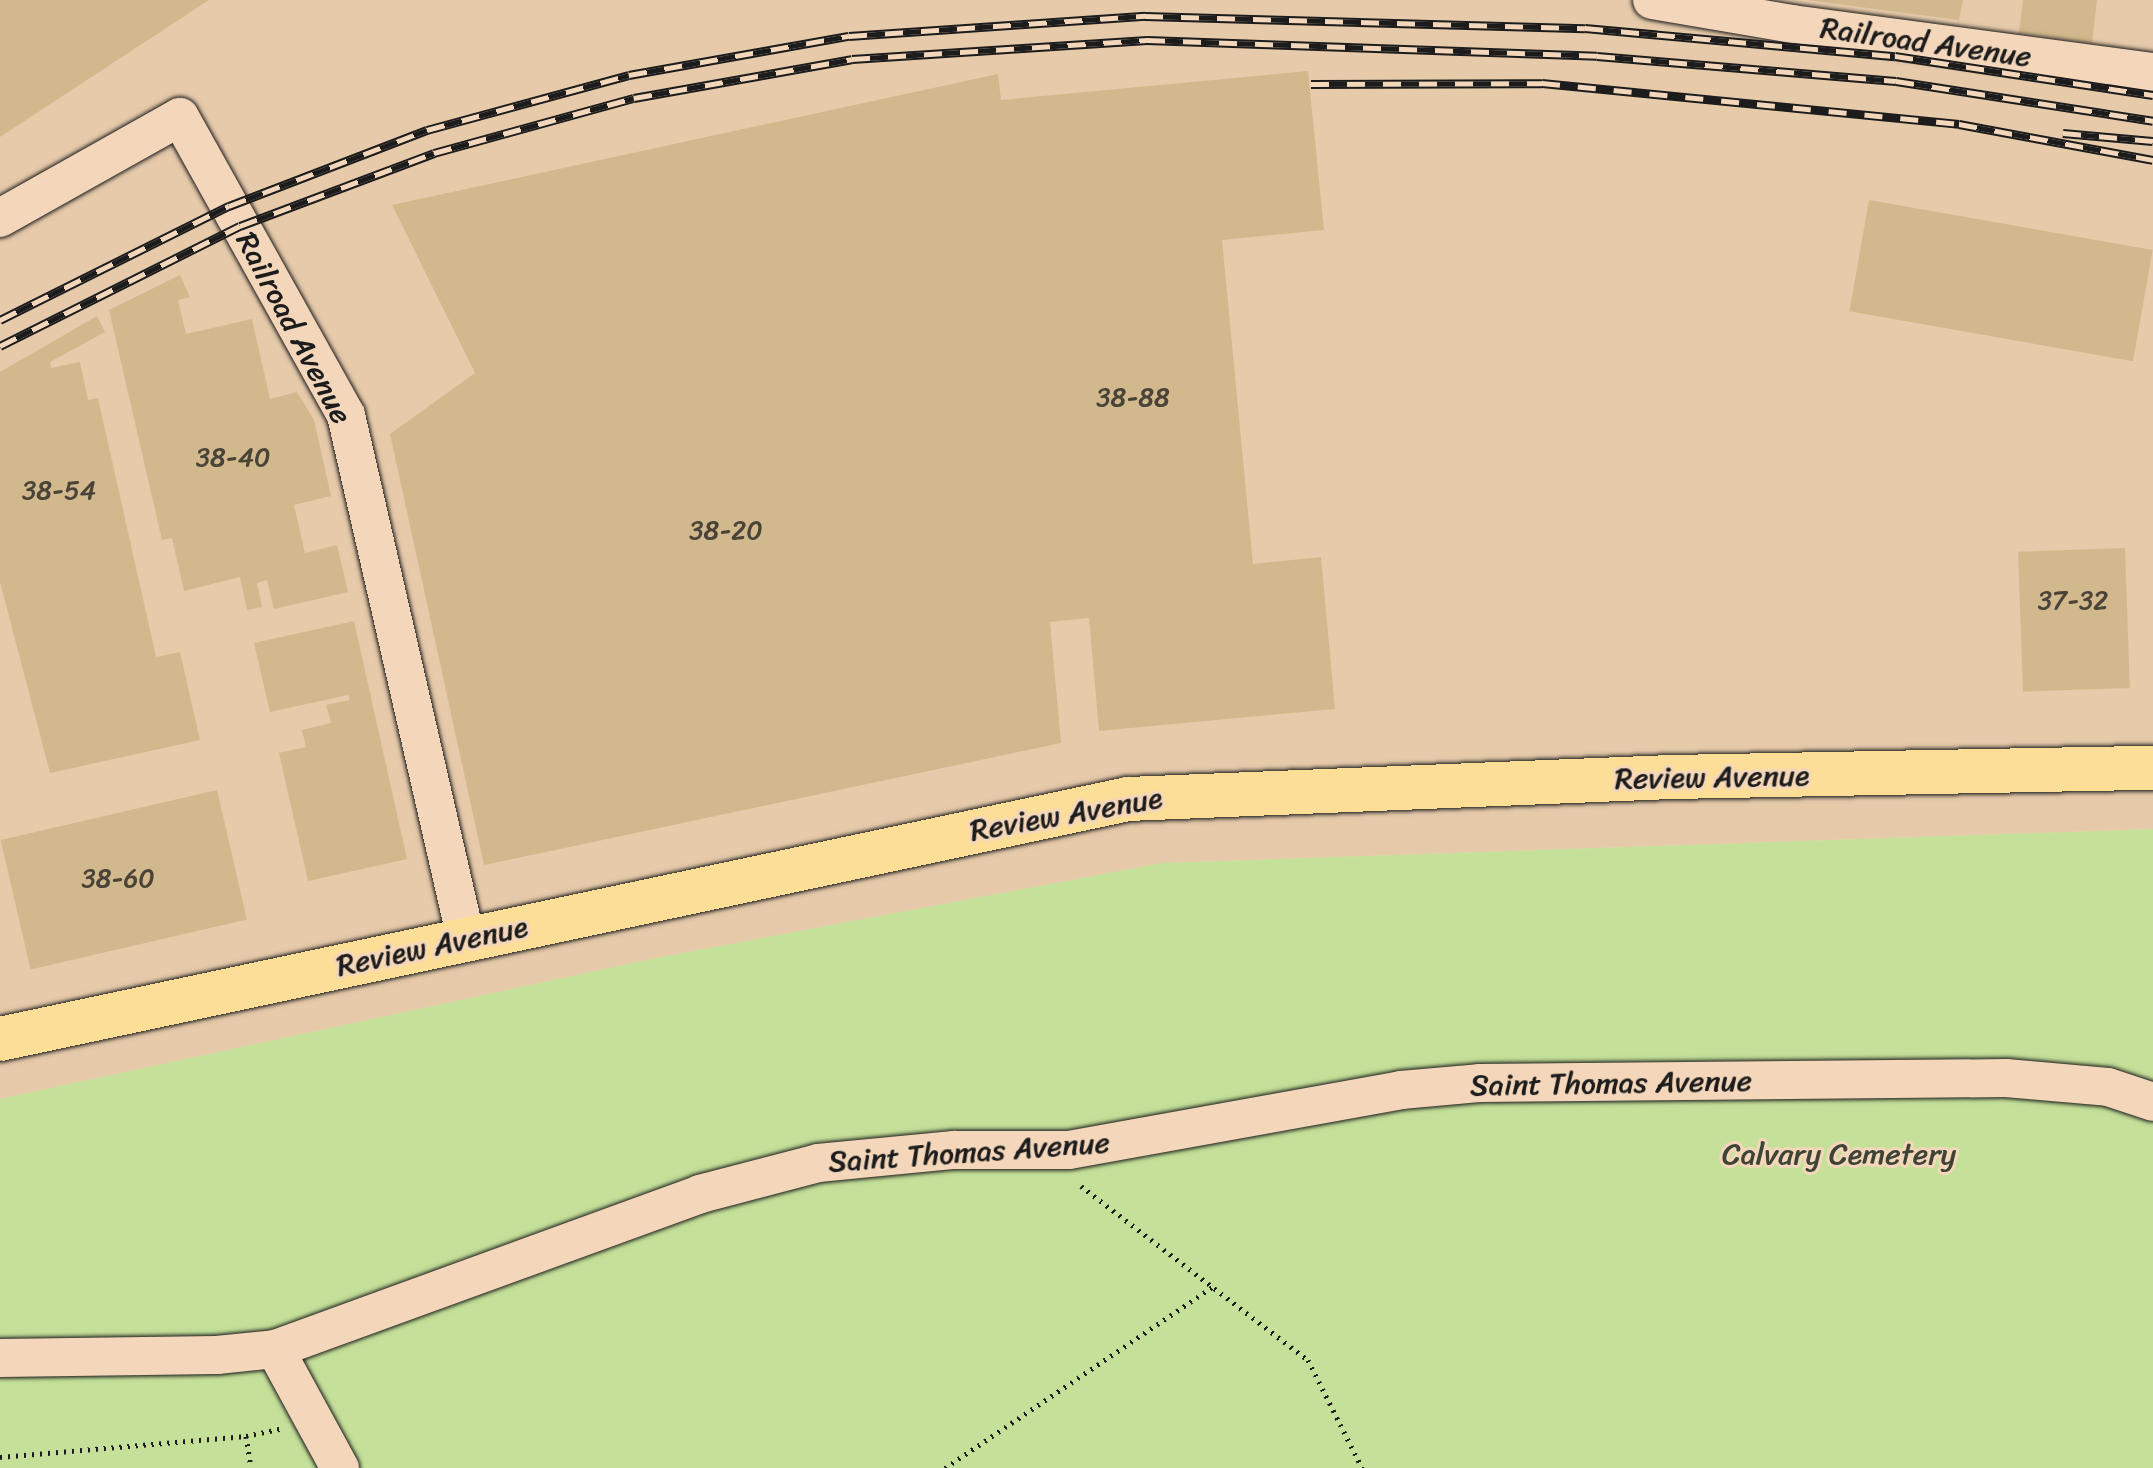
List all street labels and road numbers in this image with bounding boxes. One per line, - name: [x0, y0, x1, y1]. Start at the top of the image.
- street label: Railroad Avenue: [1819, 9, 2033, 75]
- street label: Railroad Avenue: [228, 226, 360, 430]
- street label: Review Avenue: [1614, 757, 1810, 797]
- street label: Review Avenue: [967, 779, 1165, 849]
- street label: Review Avenue: [333, 908, 531, 984]
- street label: Saint Thomas Avenue: [1470, 1063, 1752, 1103]
- street label: Saint Thomas Avenue: [828, 1124, 1110, 1180]

